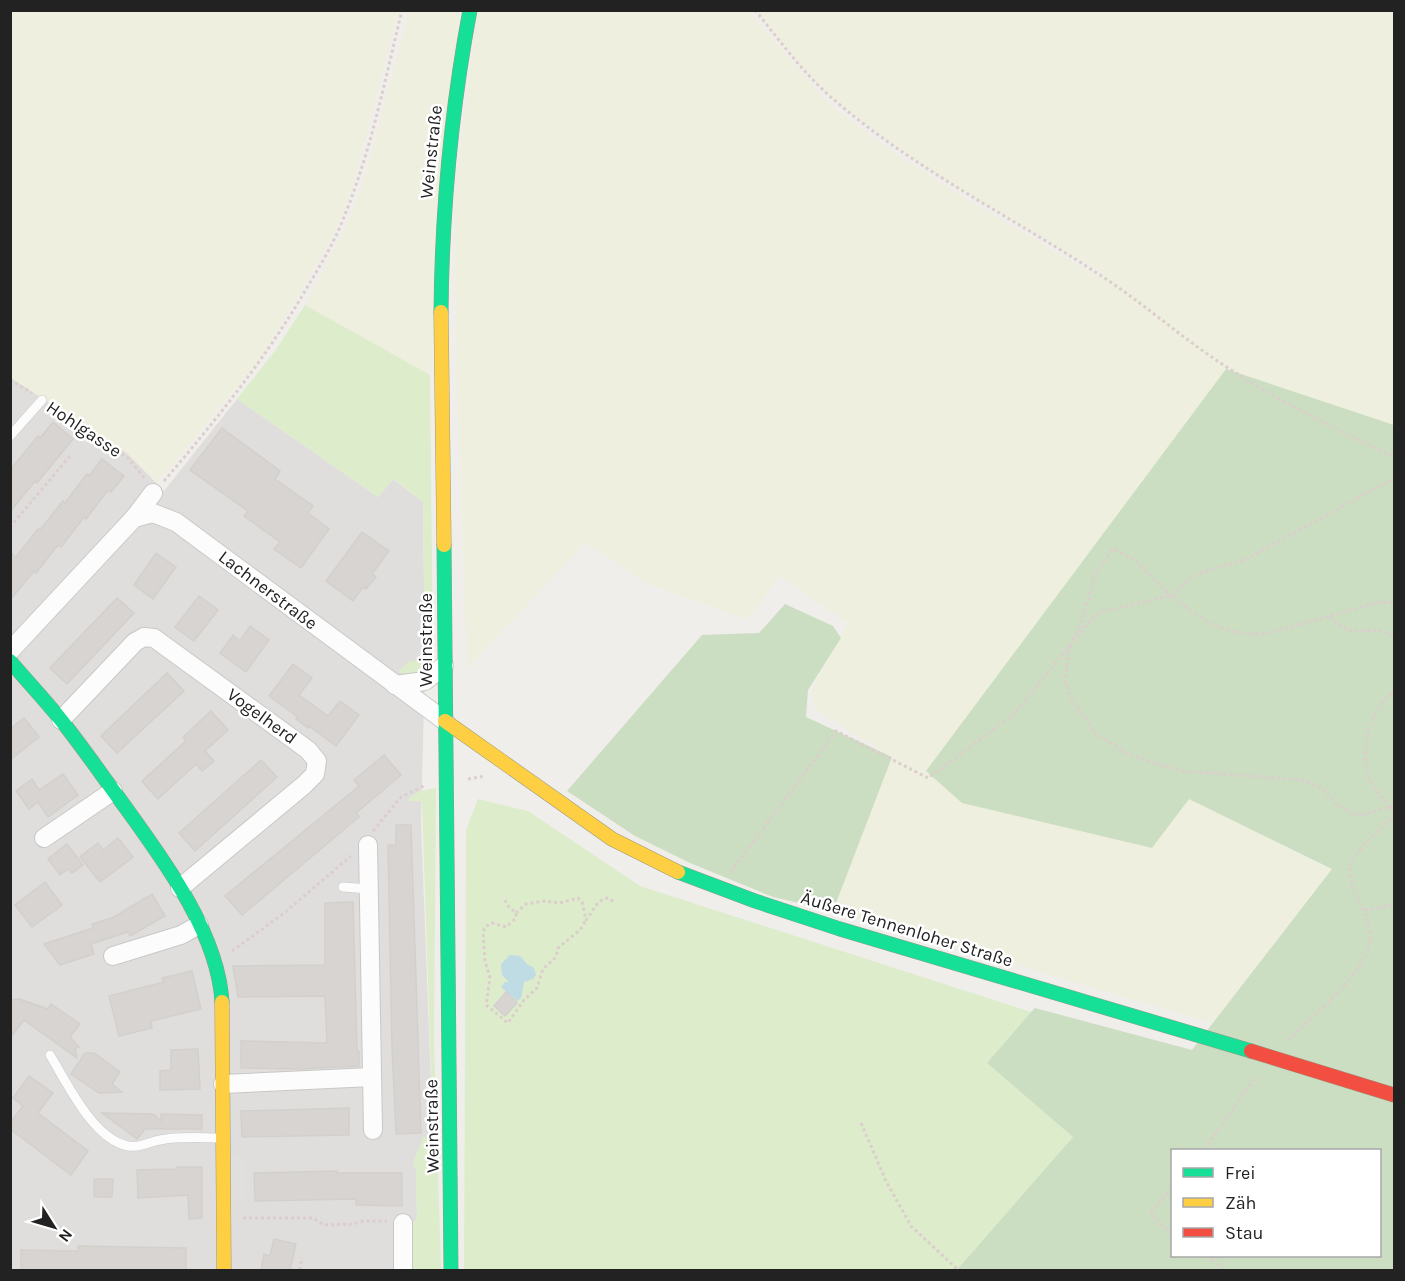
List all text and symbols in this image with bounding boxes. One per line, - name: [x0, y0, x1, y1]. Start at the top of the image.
- street label: Weinstraße: [415, 104, 447, 200]
- street label: Hohlgasse: [42, 396, 126, 462]
- street label: Lachnerstraße: [214, 546, 322, 634]
- street label: Weinstraße: [415, 593, 437, 687]
- street label: Vogelherd: [223, 683, 301, 749]
- street label: Äußere Tennenloher Straße: [798, 886, 1016, 972]
- street label: Weinstraße: [420, 1079, 444, 1173]
- legend: [1171, 1149, 1381, 1257]
- text: Frei: [1225, 1162, 1256, 1184]
- text: Zäh: [1225, 1192, 1256, 1214]
- north arrow: [24, 1197, 84, 1257]
- text: Stau: [1225, 1222, 1263, 1244]
- text: N: [55, 1225, 77, 1246]

